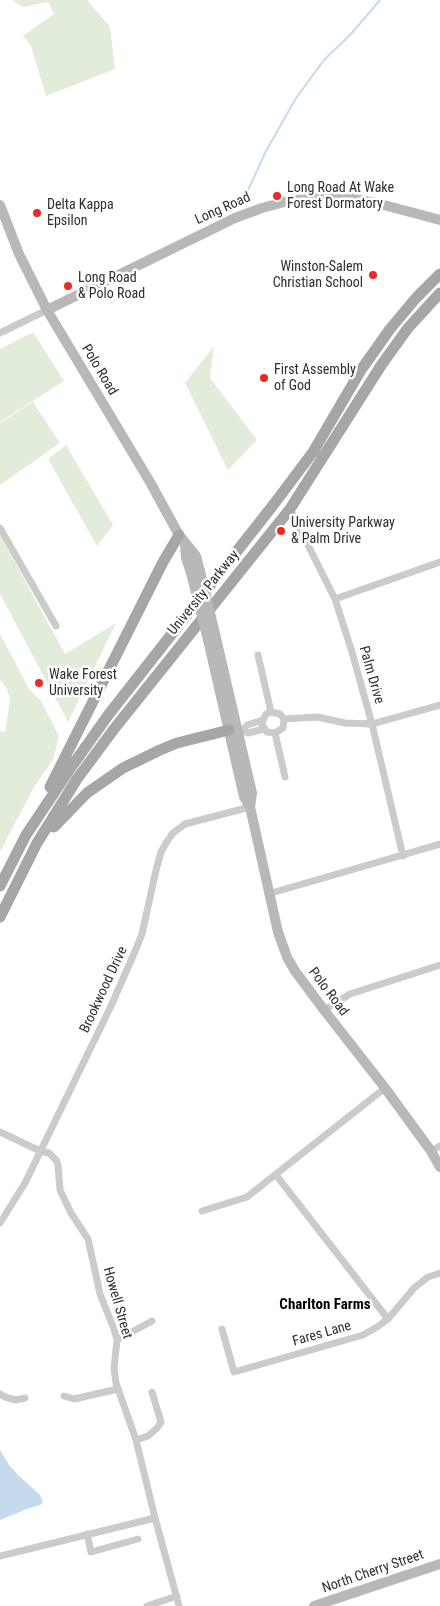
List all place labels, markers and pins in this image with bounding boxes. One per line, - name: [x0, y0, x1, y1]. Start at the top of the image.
- place label: Long Road At Wake Forest Dormatory: [287, 180, 394, 212]
- marker: Long Road At Wake Forest Dormatory: [271, 190, 283, 202]
- place label: Delta Kappa Epsilon: [47, 197, 114, 230]
- marker: Delta Kappa Epsilon: [31, 207, 43, 219]
- place label: Winston-Salem Christian School: [273, 259, 363, 292]
- marker: Winston-Salem Christian School: [367, 269, 379, 281]
- place label: Long Road & Polo Road: [78, 270, 145, 302]
- marker: Long Road & Polo Road: [62, 280, 74, 292]
- place label: First Assembly of God: [274, 362, 356, 394]
- marker: First Assembly of God: [258, 372, 270, 384]
- place label: University Parkway & Palm Drive: [291, 515, 395, 548]
- marker: University Parkway & Palm Drive: [275, 525, 287, 537]
- place label: Wake Forest University: [49, 667, 117, 700]
- marker: Wake Forest University: [33, 677, 45, 689]

